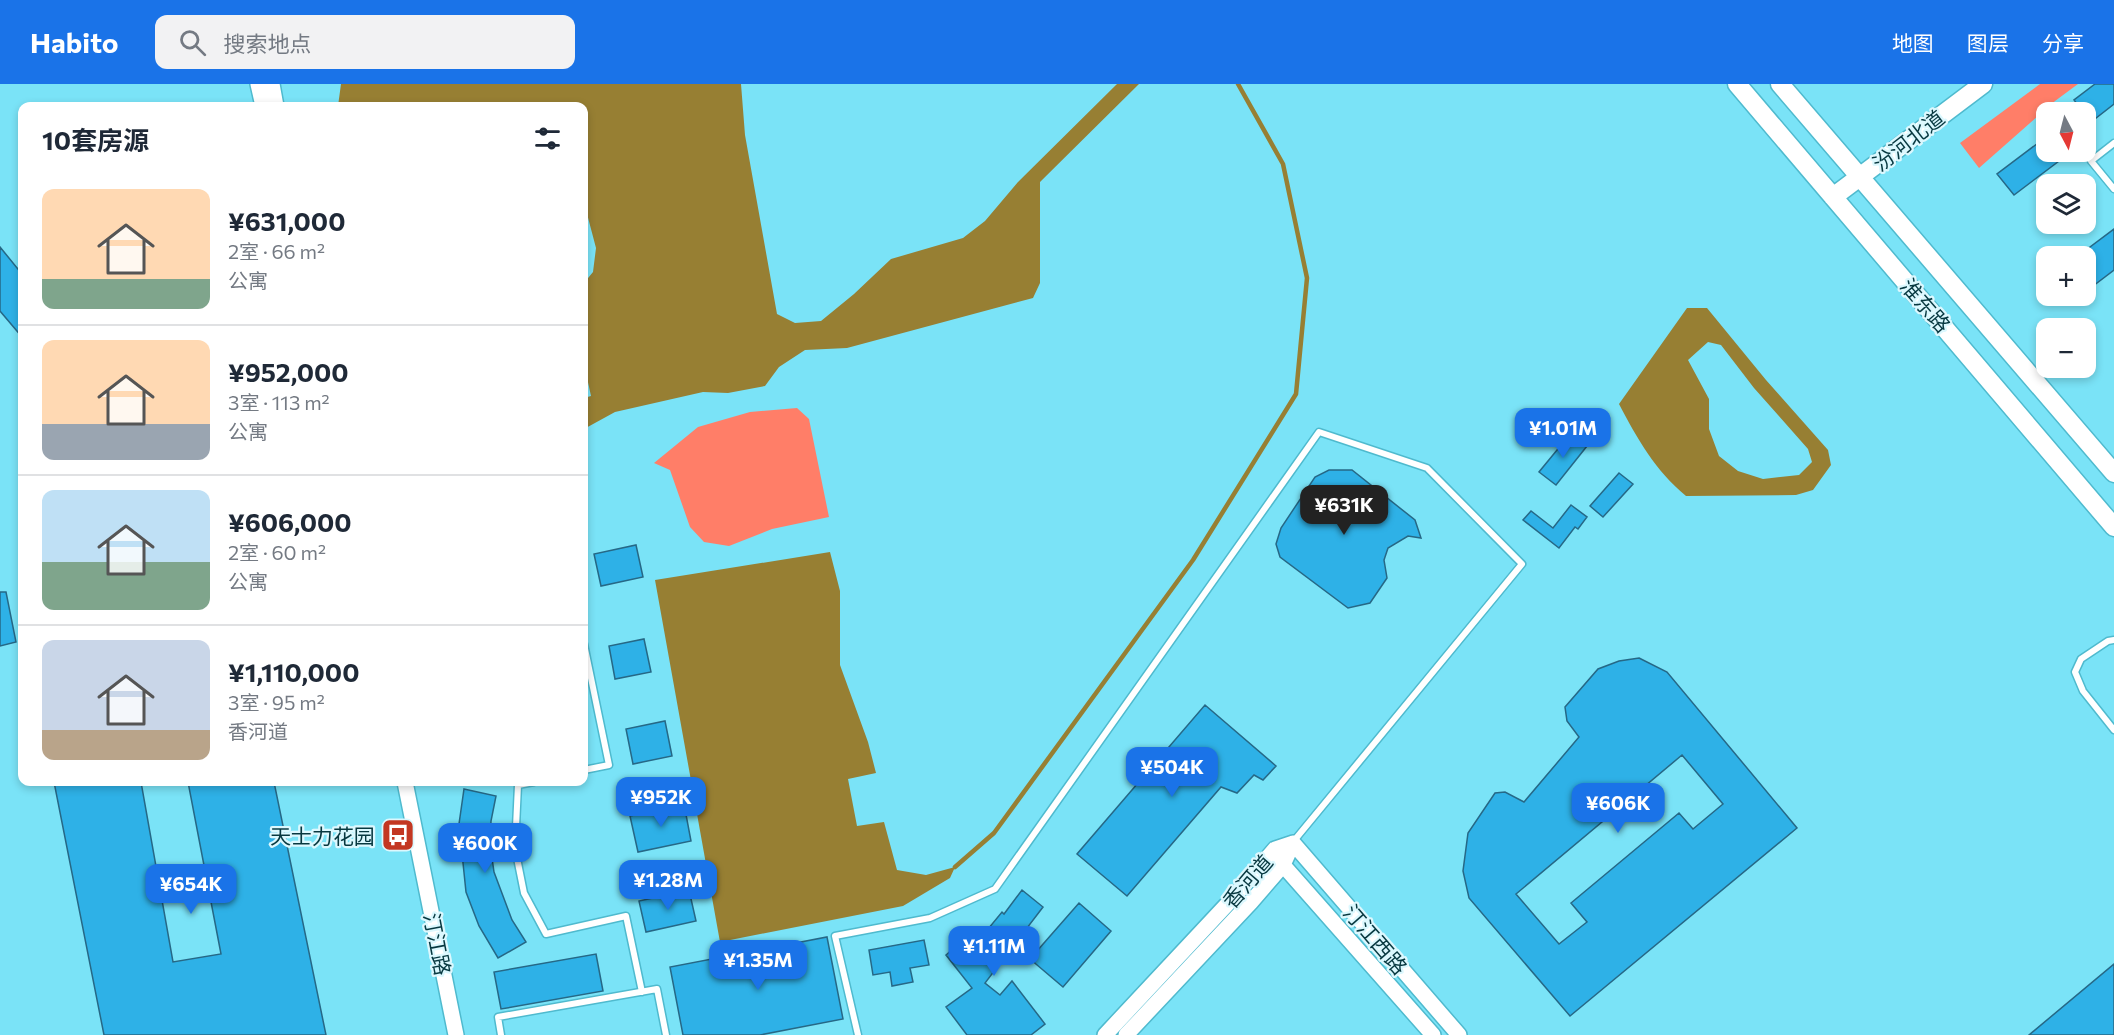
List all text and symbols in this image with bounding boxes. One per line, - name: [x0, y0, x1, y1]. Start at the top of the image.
- search box: [155, 15, 575, 69]
- text: Habito: [30, 25, 119, 59]
- icon: search: [176, 26, 209, 59]
- text: 搜索地点: [224, 30, 312, 57]
- text: 地图: [1892, 30, 1934, 55]
- text: 图层: [1967, 30, 2009, 55]
- text: 分享: [2042, 30, 2084, 55]
- north arrow: [2036, 102, 2096, 162]
- map controls: [2036, 102, 2096, 378]
- street label: 汾河北道: [1867, 104, 1949, 176]
- icon: filters: [531, 122, 564, 155]
- text: 10套房源: [42, 124, 149, 155]
- button: layers: [2036, 174, 2096, 234]
- text: ¥631,000: [228, 205, 345, 236]
- icon: home: [90, 213, 162, 285]
- text: 2室 · 66 m²: [228, 239, 325, 263]
- button: +: [2036, 246, 2096, 306]
- text: 公寓: [228, 268, 268, 292]
- street label: 淮东路: [1896, 273, 1956, 337]
- button: −: [2036, 318, 2096, 378]
- text: ¥952,000: [228, 356, 349, 387]
- icon: home: [90, 364, 162, 436]
- text: 3室 · 113 m²: [228, 390, 330, 414]
- pin: ¥1.01M: [1514, 408, 1612, 459]
- text: ¥1.01M: [1529, 415, 1597, 439]
- text: 公寓: [228, 419, 268, 443]
- pin: ¥631K: [1302, 485, 1386, 536]
- text: ¥631K: [1314, 492, 1374, 516]
- text: ¥606,000: [228, 506, 352, 537]
- icon: home: [90, 514, 162, 586]
- text: 2室 · 60 m²: [228, 540, 326, 564]
- text: 公寓: [228, 569, 268, 593]
- text: ¥1,110,000: [228, 656, 359, 687]
- icon: home: [90, 664, 162, 736]
- text: 3室 · 95 m²: [228, 690, 325, 714]
- text: 香河道: [228, 719, 288, 743]
- pin: ¥504K: [1130, 747, 1214, 798]
- text: ¥504K: [1140, 754, 1204, 778]
- pin: ¥952K: [619, 777, 703, 828]
- pin: ¥606K: [1576, 783, 1660, 834]
- text: ¥952K: [630, 784, 692, 808]
- text: ¥606K: [1586, 790, 1650, 814]
- bus stop icon: 天士力花园: [380, 817, 416, 853]
- place label: 天士力花园: [270, 823, 375, 848]
- pin: ¥600K: [443, 823, 527, 874]
- text: ¥600K: [452, 830, 518, 854]
- street label: 香河道: [1217, 849, 1277, 913]
- pin: ¥1.28M: [619, 860, 717, 911]
- pin: ¥654K: [149, 864, 233, 915]
- text: ¥1.28M: [633, 867, 703, 891]
- text: ¥654K: [159, 871, 223, 895]
- street label: 汀江西路: [1339, 899, 1413, 979]
- street label: 汀江路: [420, 911, 456, 977]
- pin: ¥1.11M: [945, 926, 1043, 977]
- text: ¥1.11M: [962, 933, 1026, 957]
- pin: ¥1.35M: [709, 940, 807, 991]
- text: ¥1.35M: [723, 947, 793, 971]

